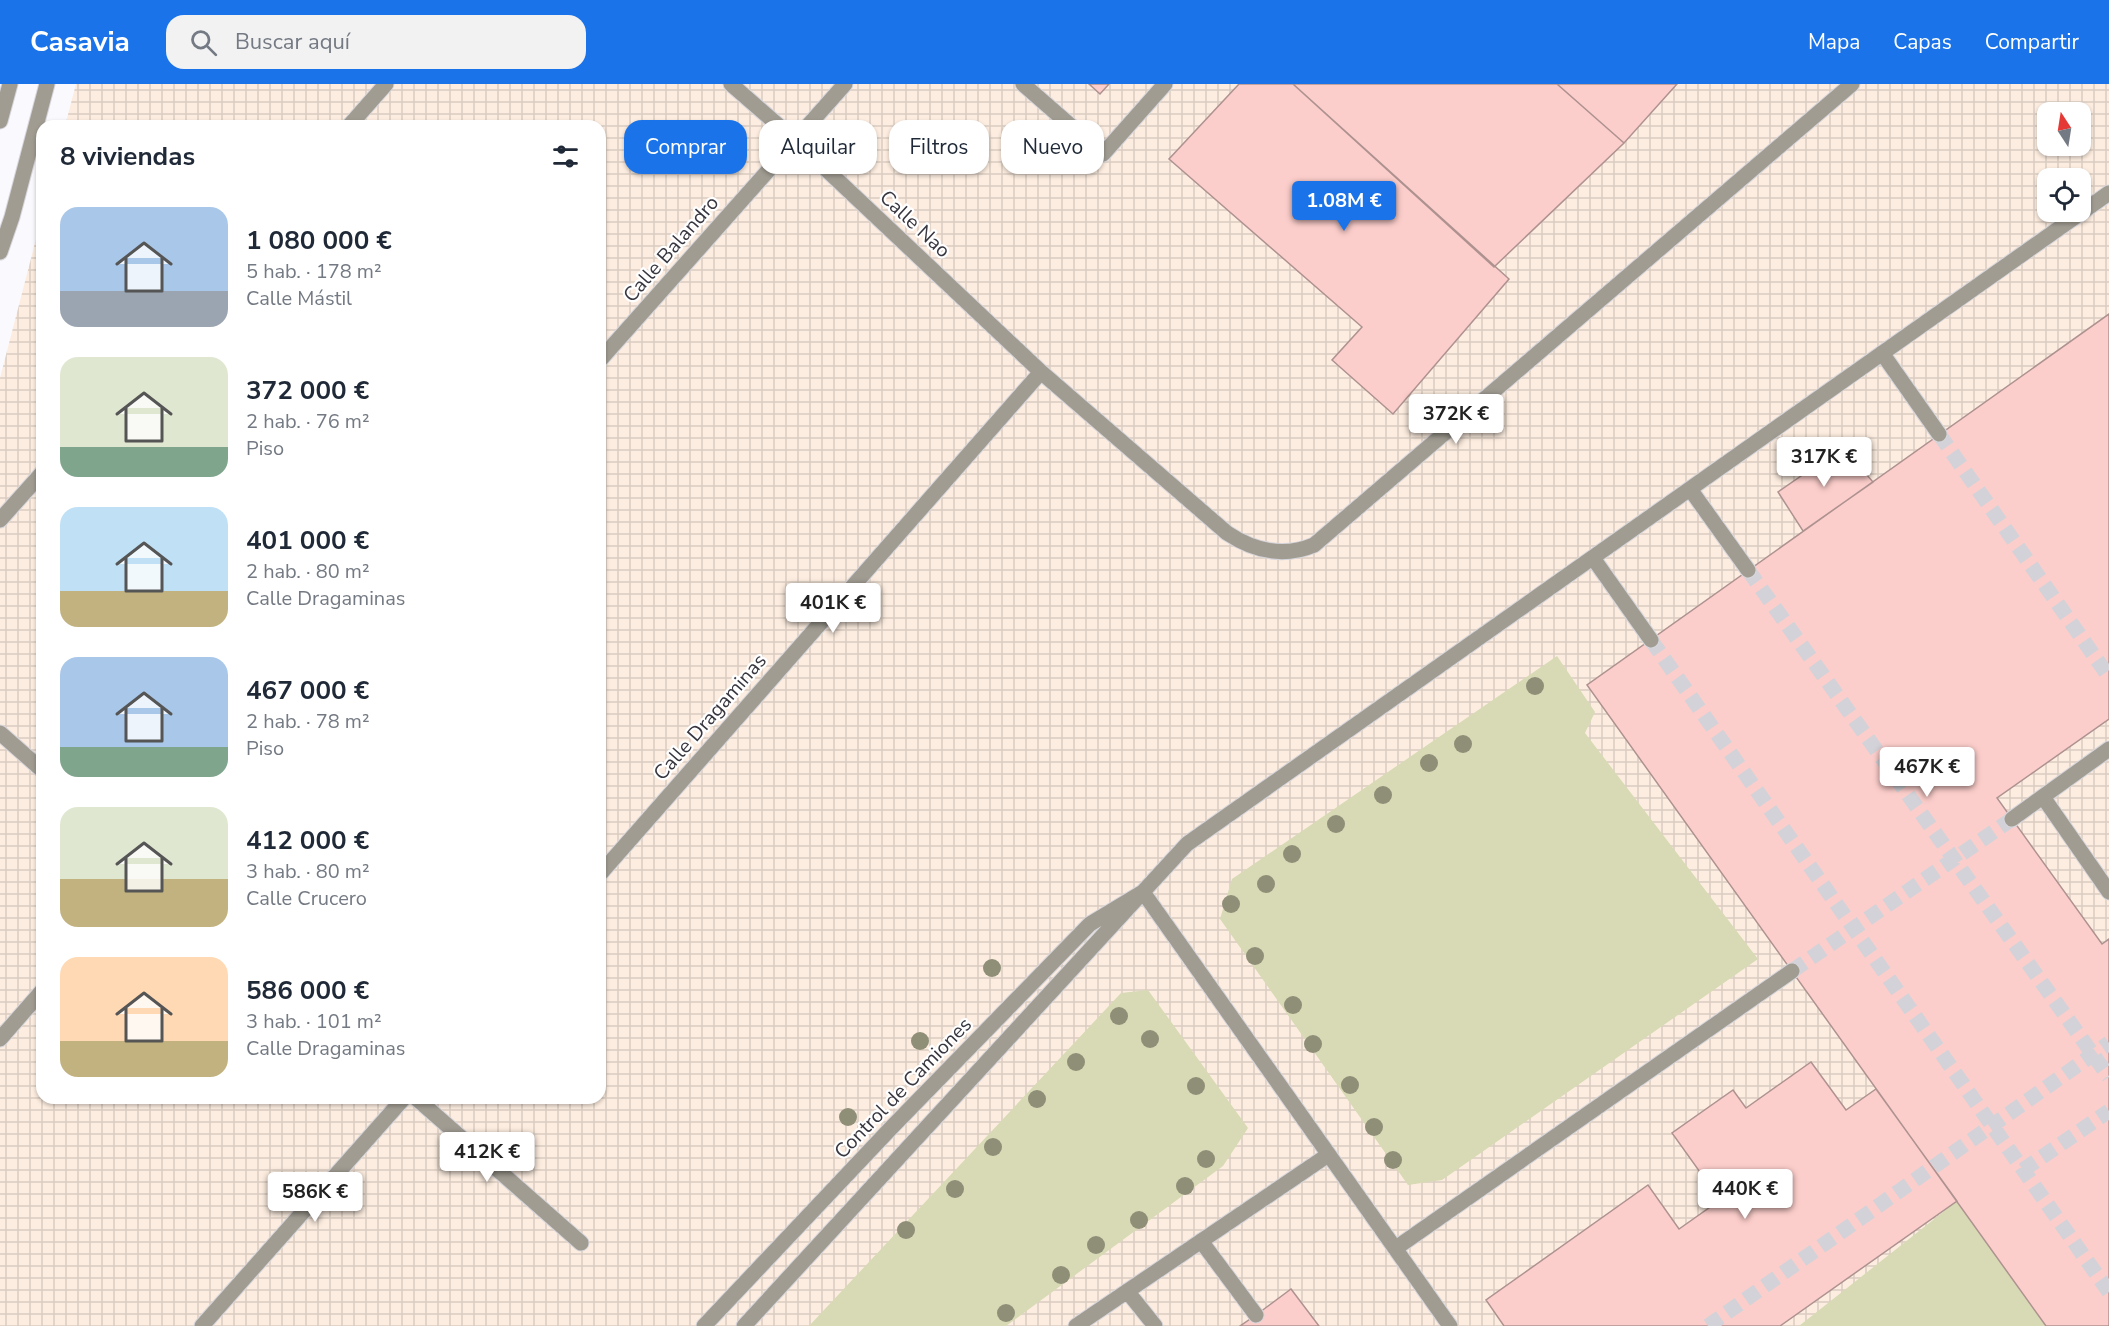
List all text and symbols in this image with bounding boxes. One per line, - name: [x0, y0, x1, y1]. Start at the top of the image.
- search box: [166, 15, 586, 69]
- text: Casavia: [30, 23, 130, 61]
- icon: search: [187, 26, 220, 59]
- text: Buscar aquí: [235, 27, 350, 57]
- text: Mapa: [1808, 28, 1860, 56]
- text: Capas: [1893, 28, 1952, 56]
- text: Compartir: [1985, 28, 2079, 56]
- north arrow: [2037, 102, 2091, 156]
- map controls: [2037, 102, 2091, 222]
- chip: Comprar: [624, 120, 747, 174]
- chip: Alquilar: [759, 120, 877, 174]
- chip: Filtros: [889, 120, 989, 174]
- chip: Nuevo: [1001, 120, 1104, 174]
- text: 8 viviendas: [60, 139, 195, 174]
- icon: filters: [549, 140, 582, 173]
- button: locate: [2037, 168, 2091, 222]
- pin: 1.08M €: [1289, 181, 1399, 232]
- street label: Calle Nao: [874, 184, 956, 264]
- text: 1.08M €: [1306, 187, 1382, 214]
- street label: Calle Balandro: [617, 190, 725, 308]
- text: 1 080 000 €: [246, 223, 392, 258]
- icon: home: [108, 231, 180, 303]
- text: 5 hab. · 178 m²: [246, 258, 382, 285]
- text: Calle Mástil: [246, 285, 352, 312]
- text: 372 000 €: [246, 373, 369, 408]
- icon: home: [108, 381, 180, 453]
- pin: 372K €: [1407, 394, 1505, 445]
- text: 372K €: [1423, 400, 1489, 427]
- text: 2 hab. · 76 m²: [246, 408, 370, 435]
- text: Piso: [246, 435, 284, 462]
- pin: 317K €: [1775, 437, 1873, 488]
- text: 317K €: [1791, 443, 1857, 470]
- text: 401 000 €: [246, 523, 369, 558]
- icon: home: [108, 531, 180, 603]
- text: 2 hab. · 80 m²: [246, 558, 370, 585]
- pin: 401K €: [784, 583, 882, 634]
- text: Calle Dragaminas: [246, 585, 405, 612]
- text: 401K €: [800, 589, 866, 616]
- street label: Calle Dragaminas: [648, 648, 772, 786]
- text: 467 000 €: [246, 673, 369, 708]
- icon: home: [108, 681, 180, 753]
- text: 2 hab. · 78 m²: [246, 708, 370, 735]
- text: Piso: [246, 735, 284, 762]
- pin: 467K €: [1878, 747, 1976, 798]
- text: 467K €: [1894, 753, 1960, 780]
- text: 412 000 €: [246, 823, 369, 858]
- icon: home: [108, 831, 180, 903]
- text: 3 hab. · 80 m²: [246, 858, 370, 885]
- text: Calle Crucero: [246, 885, 367, 912]
- text: 586 000 €: [246, 973, 369, 1008]
- icon: home: [108, 981, 180, 1053]
- text: 3 hab. · 101 m²: [246, 1008, 382, 1035]
- street label: Control de Camiones: [828, 1011, 978, 1165]
- text: Calle Dragaminas: [246, 1035, 405, 1062]
- pin: 412K €: [438, 1132, 536, 1183]
- text: 412K €: [454, 1138, 520, 1165]
- pin: 440K €: [1696, 1169, 1794, 1220]
- pin: 586K €: [266, 1172, 364, 1223]
- text: 440K €: [1712, 1175, 1778, 1202]
- text: 586K €: [282, 1178, 348, 1205]

